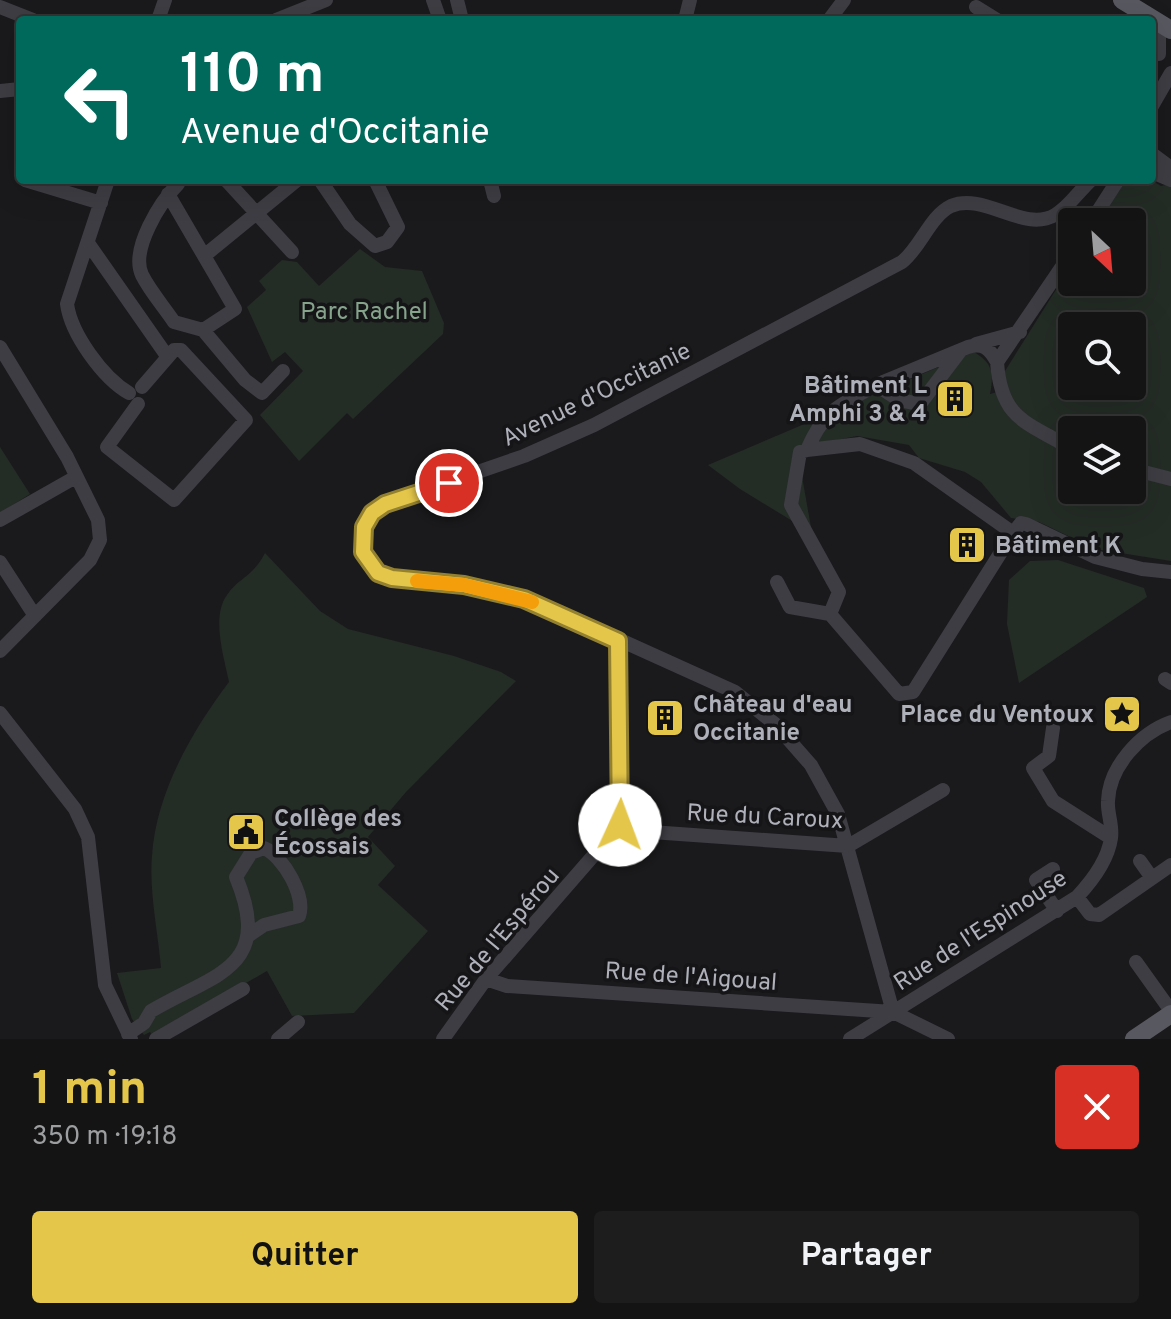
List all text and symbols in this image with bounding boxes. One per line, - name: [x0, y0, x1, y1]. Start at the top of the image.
- text: 110 m: [180, 42, 325, 112]
- icon: left: [48, 48, 152, 152]
- text: Avenue d'Occitanie: [180, 111, 490, 157]
- north arrow: [1058, 208, 1146, 296]
- map controls: [1058, 208, 1146, 504]
- park label: Parc Rachel: [300, 298, 428, 328]
- button: search: [1058, 312, 1146, 400]
- street label: Avenue d'Occitanie: [498, 337, 696, 455]
- place label: Bâtiment L Amphi 3 & 4: [789, 372, 927, 430]
- building icon: Bâtiment L Amphi 3 & 4: [934, 378, 976, 420]
- button: layers: [1058, 416, 1146, 504]
- pin: [415, 449, 483, 517]
- icon: arrive: [427, 461, 471, 505]
- building icon: Bâtiment K: [946, 524, 988, 566]
- place label: Bâtiment K: [995, 532, 1122, 562]
- place label: Château d'eau Occitanie: [693, 691, 853, 749]
- place icon: Place du Ventoux: [1101, 693, 1143, 735]
- building icon: Château d'eau Occitanie: [644, 697, 686, 739]
- place label: Place du Ventoux: [900, 701, 1094, 731]
- position arrow: [578, 783, 662, 867]
- street label: Rue du Caroux: [686, 799, 844, 837]
- place label: Collège des Écossais: [274, 805, 402, 863]
- public building icon: Collège des Écossais: [225, 811, 267, 853]
- street label: Rue de l'Espérou: [430, 862, 567, 1018]
- street label: Rue de l'Espinouse: [889, 864, 1073, 999]
- street label: Rue de l'Aigoual: [604, 957, 778, 999]
- text: 1 min: [32, 1061, 147, 1121]
- button: close: [1055, 1065, 1139, 1149]
- text: 350 m · 19:18: [32, 1121, 177, 1154]
- button: Quitter: [32, 1211, 578, 1303]
- button: Partager: [594, 1211, 1139, 1303]

